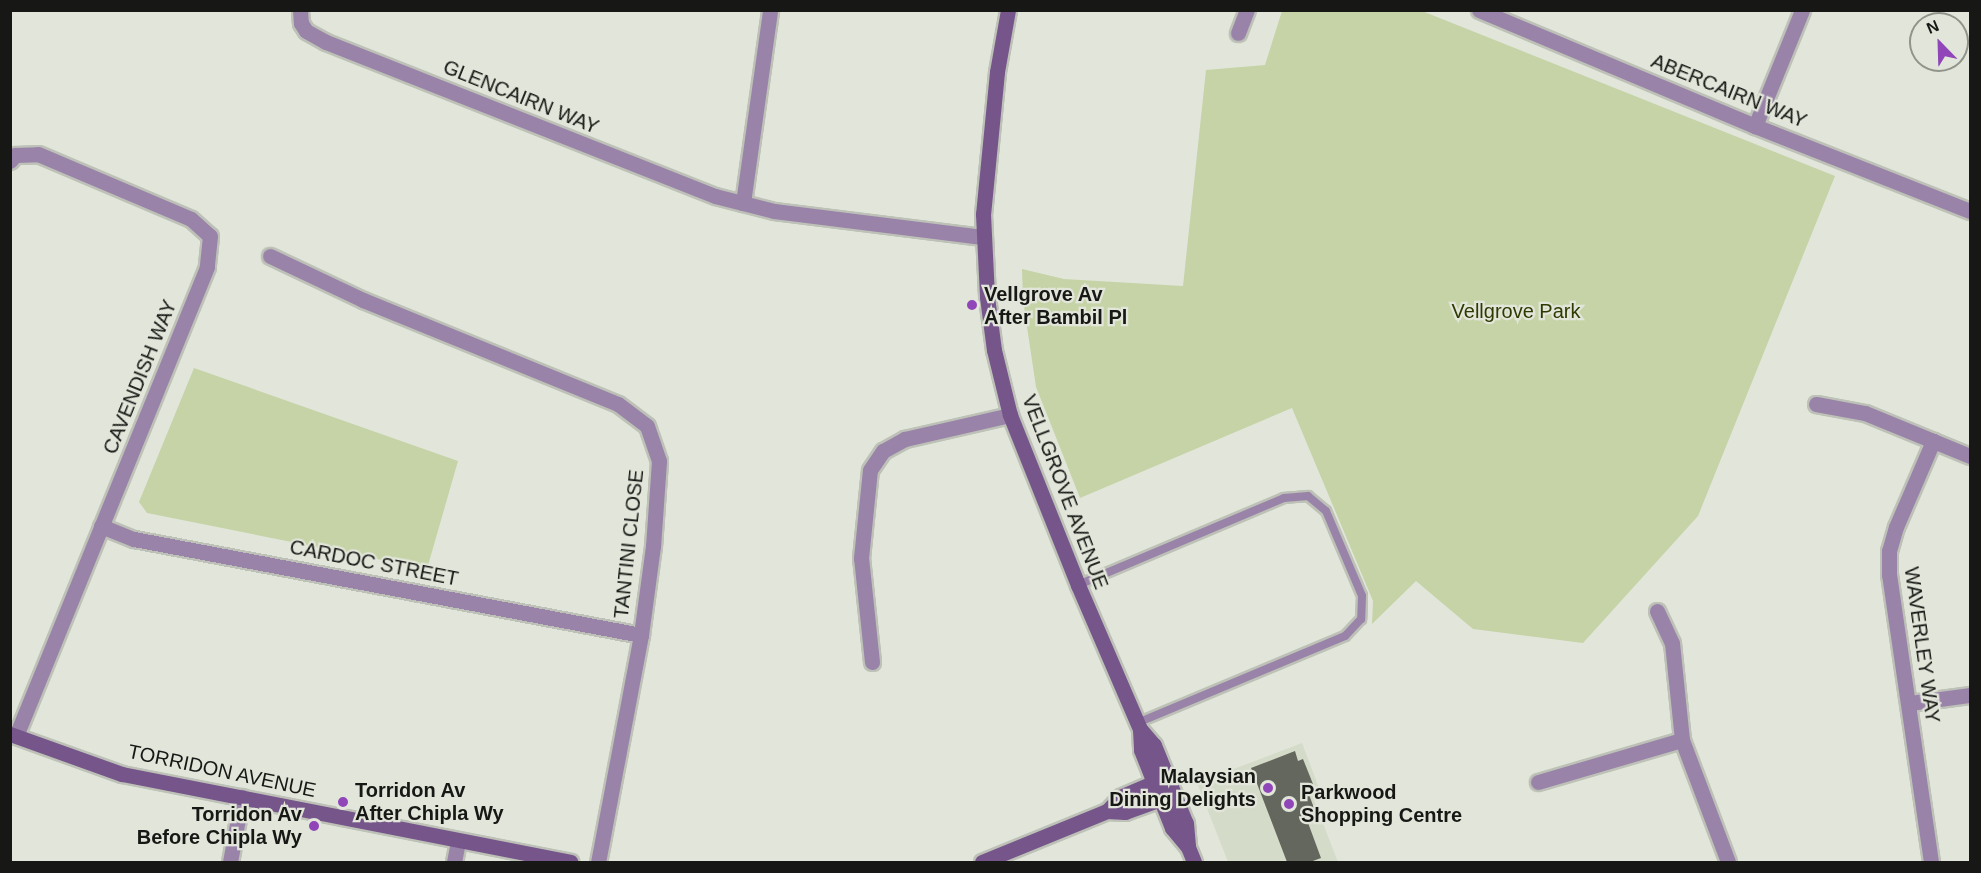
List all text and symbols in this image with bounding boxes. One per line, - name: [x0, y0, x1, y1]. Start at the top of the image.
- north arrow: [1909, 12, 1969, 72]
- text: N: [1924, 17, 1941, 37]
- street label: ABERCAIRN WAY: [1648, 49, 1810, 133]
- street label: GLENCAIRN WAY: [440, 55, 602, 139]
- place label: Vellgrove Av After Bambil Pl: [984, 282, 1127, 329]
- street label: CAVENDISH WAY: [98, 296, 182, 458]
- marker: Vellgrove Av After Bambil Pl: [965, 298, 979, 312]
- park label: Vellgrove Park: [1452, 299, 1580, 323]
- street label: VELLGROVE AVENUE: [1017, 391, 1113, 593]
- street label: TANTINI CLOSE: [609, 468, 649, 620]
- street label: CARDOC STREET: [288, 535, 460, 591]
- street label: WAVERLEY WAY: [1899, 565, 1945, 725]
- street label: TORRIDON AVENUE: [125, 739, 319, 803]
- place label: Malaysian Dining Delights: [1109, 765, 1256, 812]
- place label: Torridon Av After Chipla Wy: [355, 778, 504, 825]
- place label: Parkwood Shopping Centre: [1301, 780, 1462, 827]
- marker: Malaysian Dining Delights: [1261, 781, 1275, 795]
- marker: Torridon Av After Chipla Wy: [336, 795, 350, 809]
- marker: Parkwood Shopping Centre: [1282, 797, 1296, 811]
- place label: Torridon Av Before Chipla Wy: [137, 802, 302, 849]
- marker: Torridon Av Before Chipla Wy: [307, 819, 321, 833]

